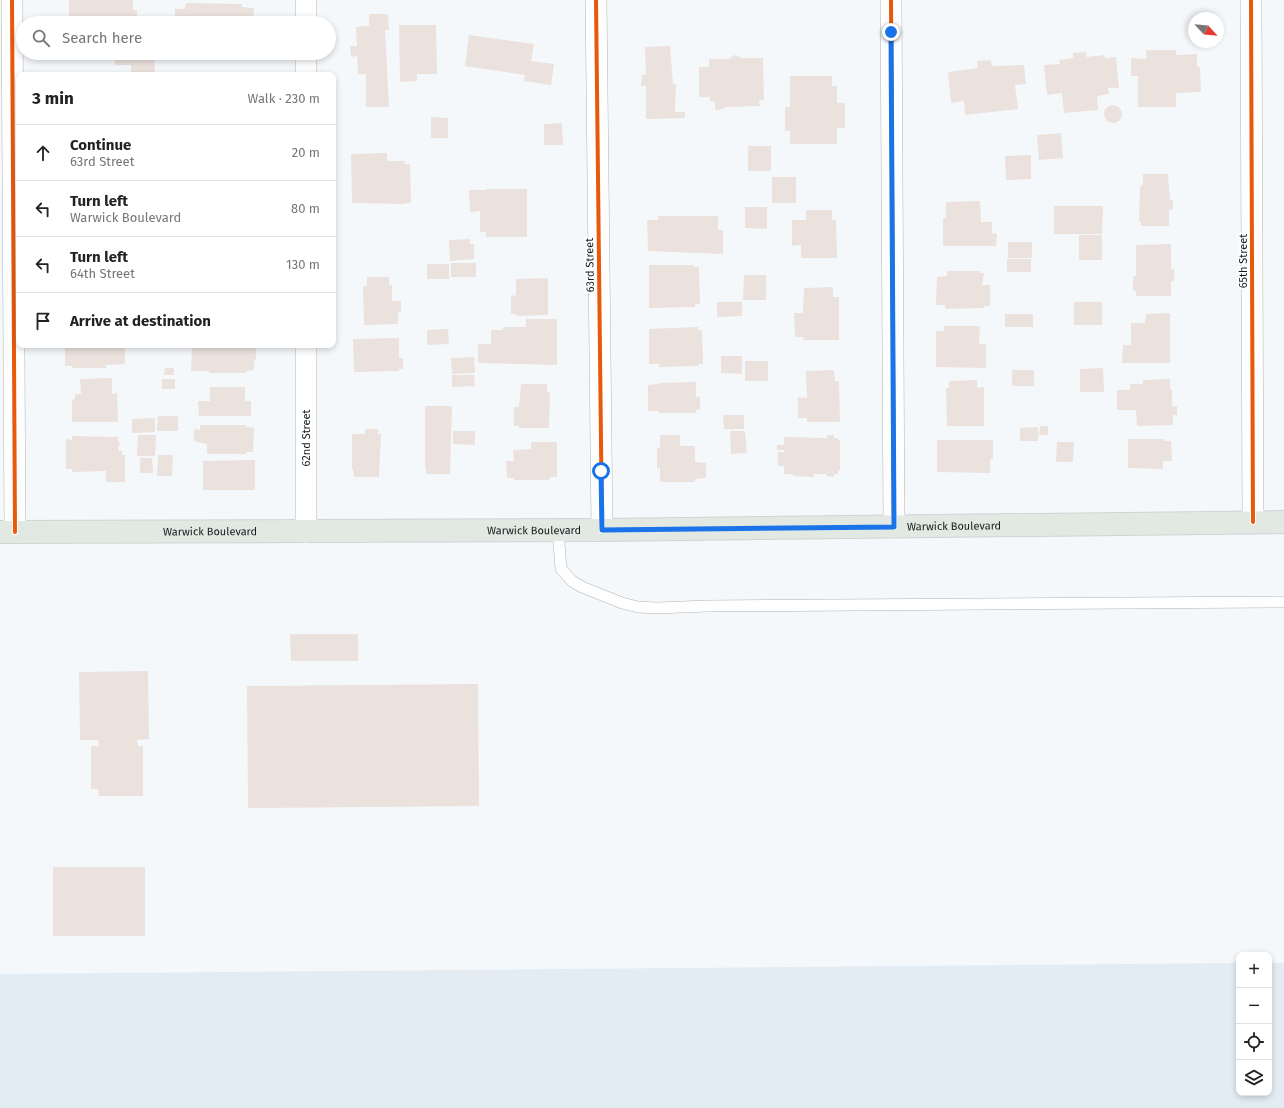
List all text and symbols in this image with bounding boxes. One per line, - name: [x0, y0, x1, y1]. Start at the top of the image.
- north arrow: [1188, 12, 1224, 48]
- search box: [16, 16, 336, 60]
- route end: [882, 23, 900, 41]
- icon: search: [30, 27, 52, 49]
- text: Search here: [62, 29, 142, 47]
- text: 3 min: [32, 88, 74, 109]
- text: Walk · 230 m: [248, 91, 320, 106]
- text: Continue: [70, 136, 131, 154]
- icon: ahead: [32, 142, 54, 164]
- text: 20 m: [292, 145, 320, 160]
- text: 63rd Street: [70, 154, 134, 169]
- text: Turn left: [70, 192, 128, 210]
- icon: left: [32, 198, 54, 220]
- text: 80 m: [291, 201, 320, 216]
- text: Warwick Boulevard: [70, 210, 181, 225]
- street label: 65th Street: [1237, 234, 1250, 288]
- street label: 63rd Street: [583, 238, 597, 292]
- text: Turn left: [70, 248, 128, 266]
- icon: left: [32, 254, 54, 276]
- text: 130 m: [286, 257, 320, 272]
- text: 64th Street: [70, 266, 135, 281]
- icon: arrive: [32, 310, 54, 332]
- text: Arrive at destination: [70, 312, 211, 330]
- street label: 62nd Street: [300, 409, 313, 466]
- route start: [592, 462, 610, 480]
- street label: Warwick Boulevard: [907, 519, 1001, 533]
- street label: Warwick Boulevard: [487, 524, 581, 537]
- street label: Warwick Boulevard: [163, 525, 257, 538]
- map controls: [1236, 952, 1272, 1096]
- button: +: [1236, 952, 1272, 988]
- button: −: [1236, 988, 1272, 1024]
- button: locate: [1236, 1024, 1272, 1060]
- button: layers: [1236, 1060, 1272, 1096]

